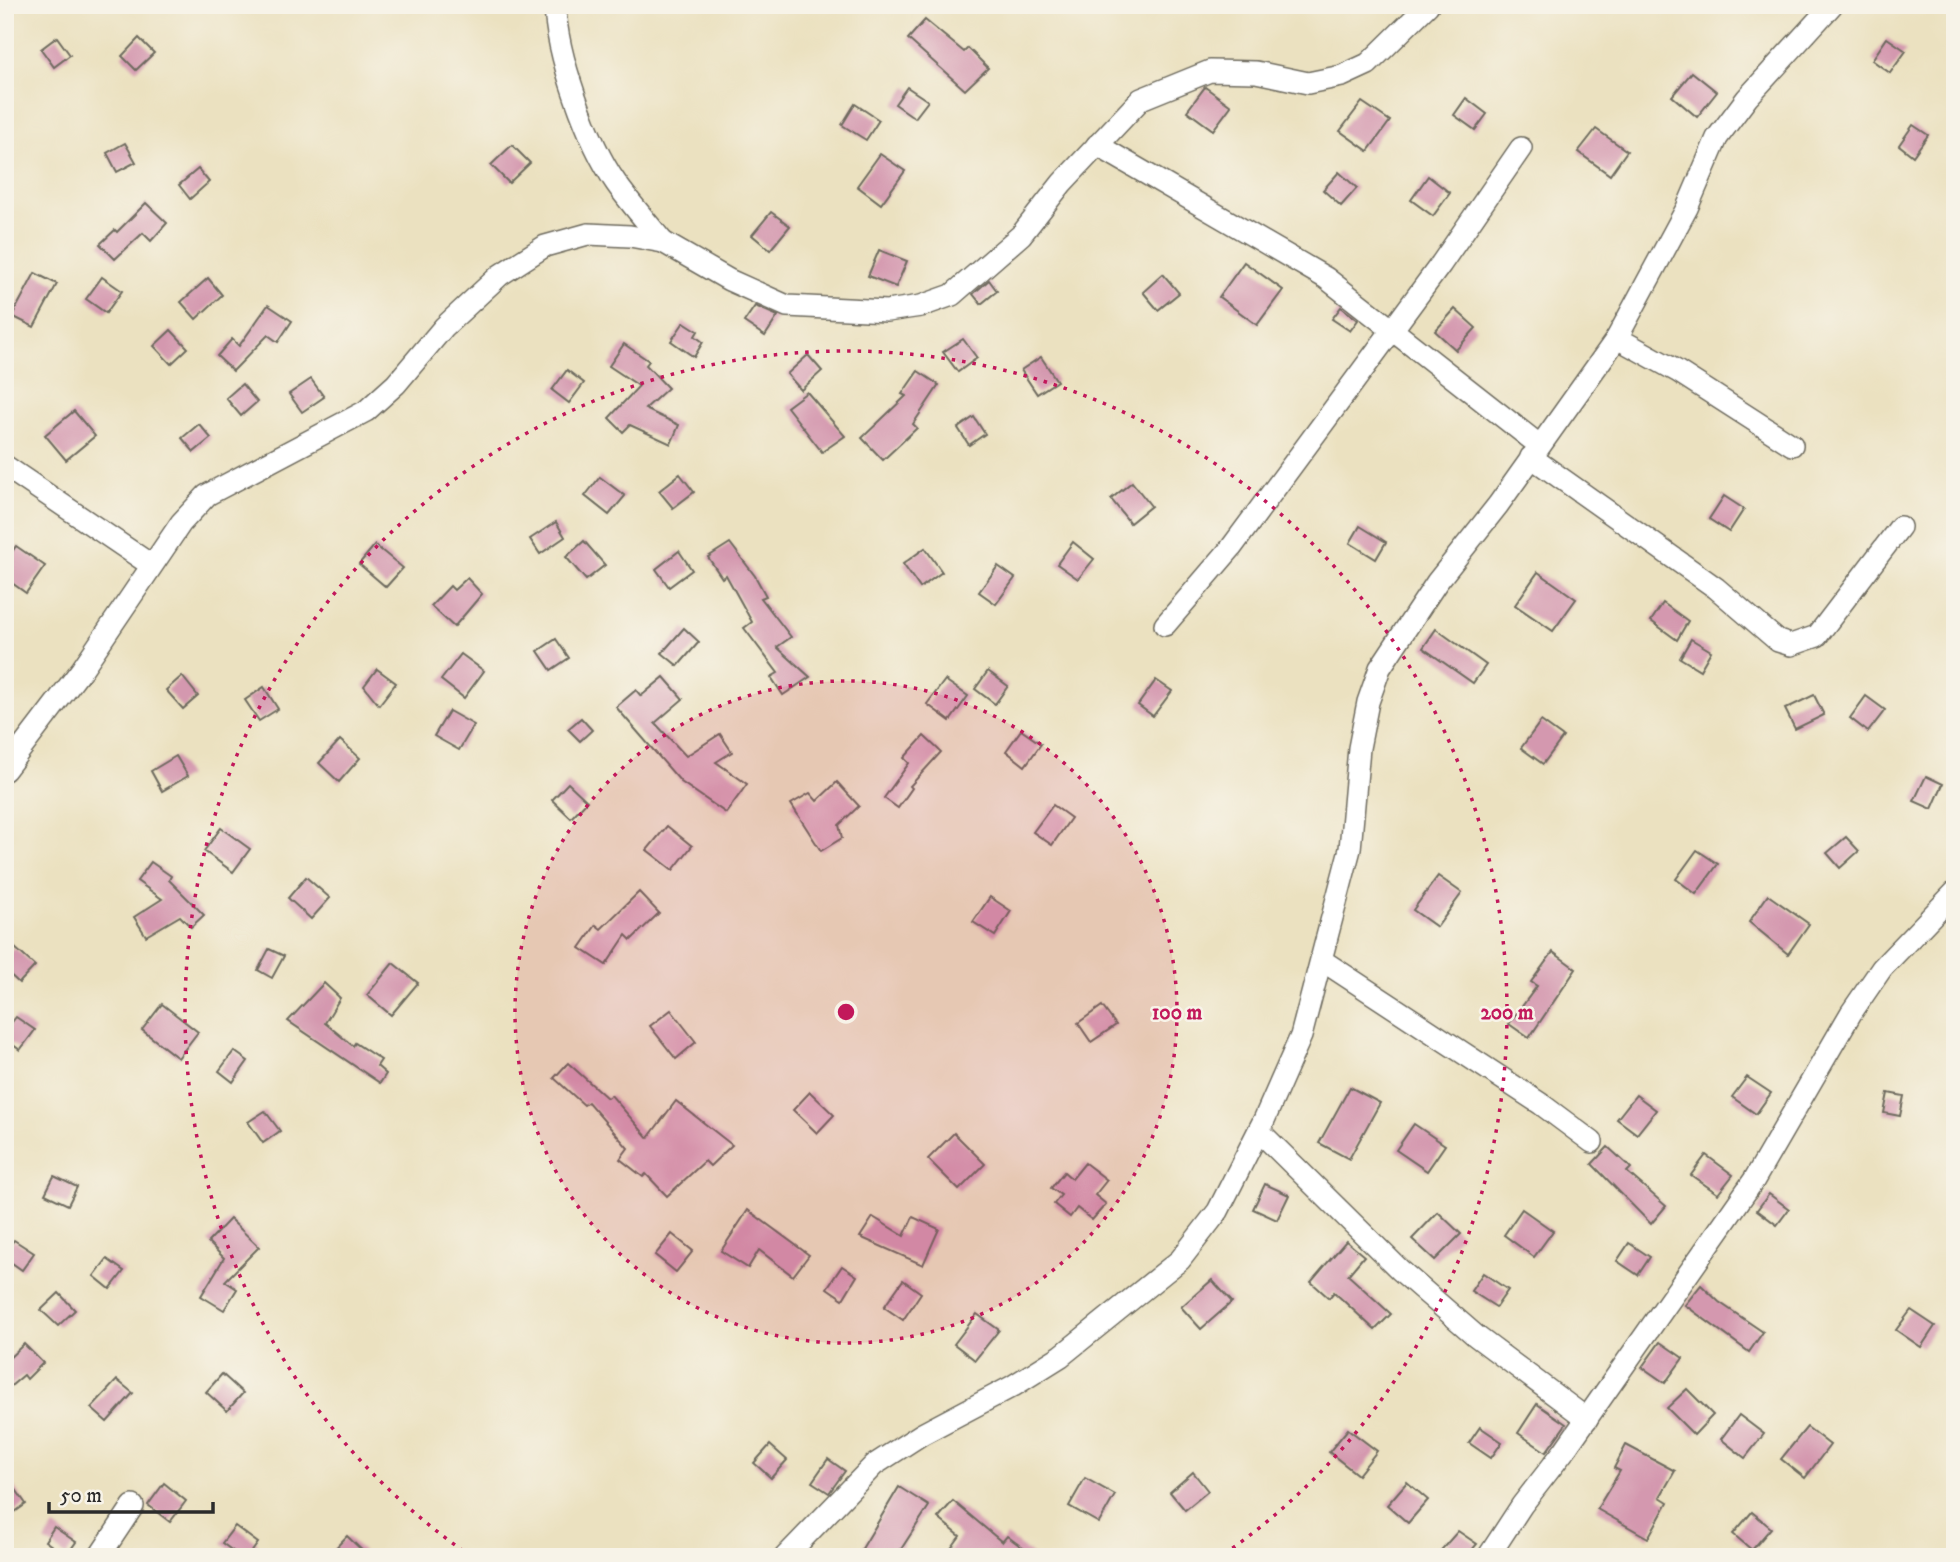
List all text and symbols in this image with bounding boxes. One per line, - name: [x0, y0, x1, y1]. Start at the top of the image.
- centre of rings: [834, 1000, 858, 1024]
- text: 100 m: [1152, 1000, 1202, 1026]
- text: 200 m: [1480, 1000, 1534, 1026]
- scale bar: [49, 1471, 214, 1515]
- text: 50 m: [60, 1483, 102, 1509]

